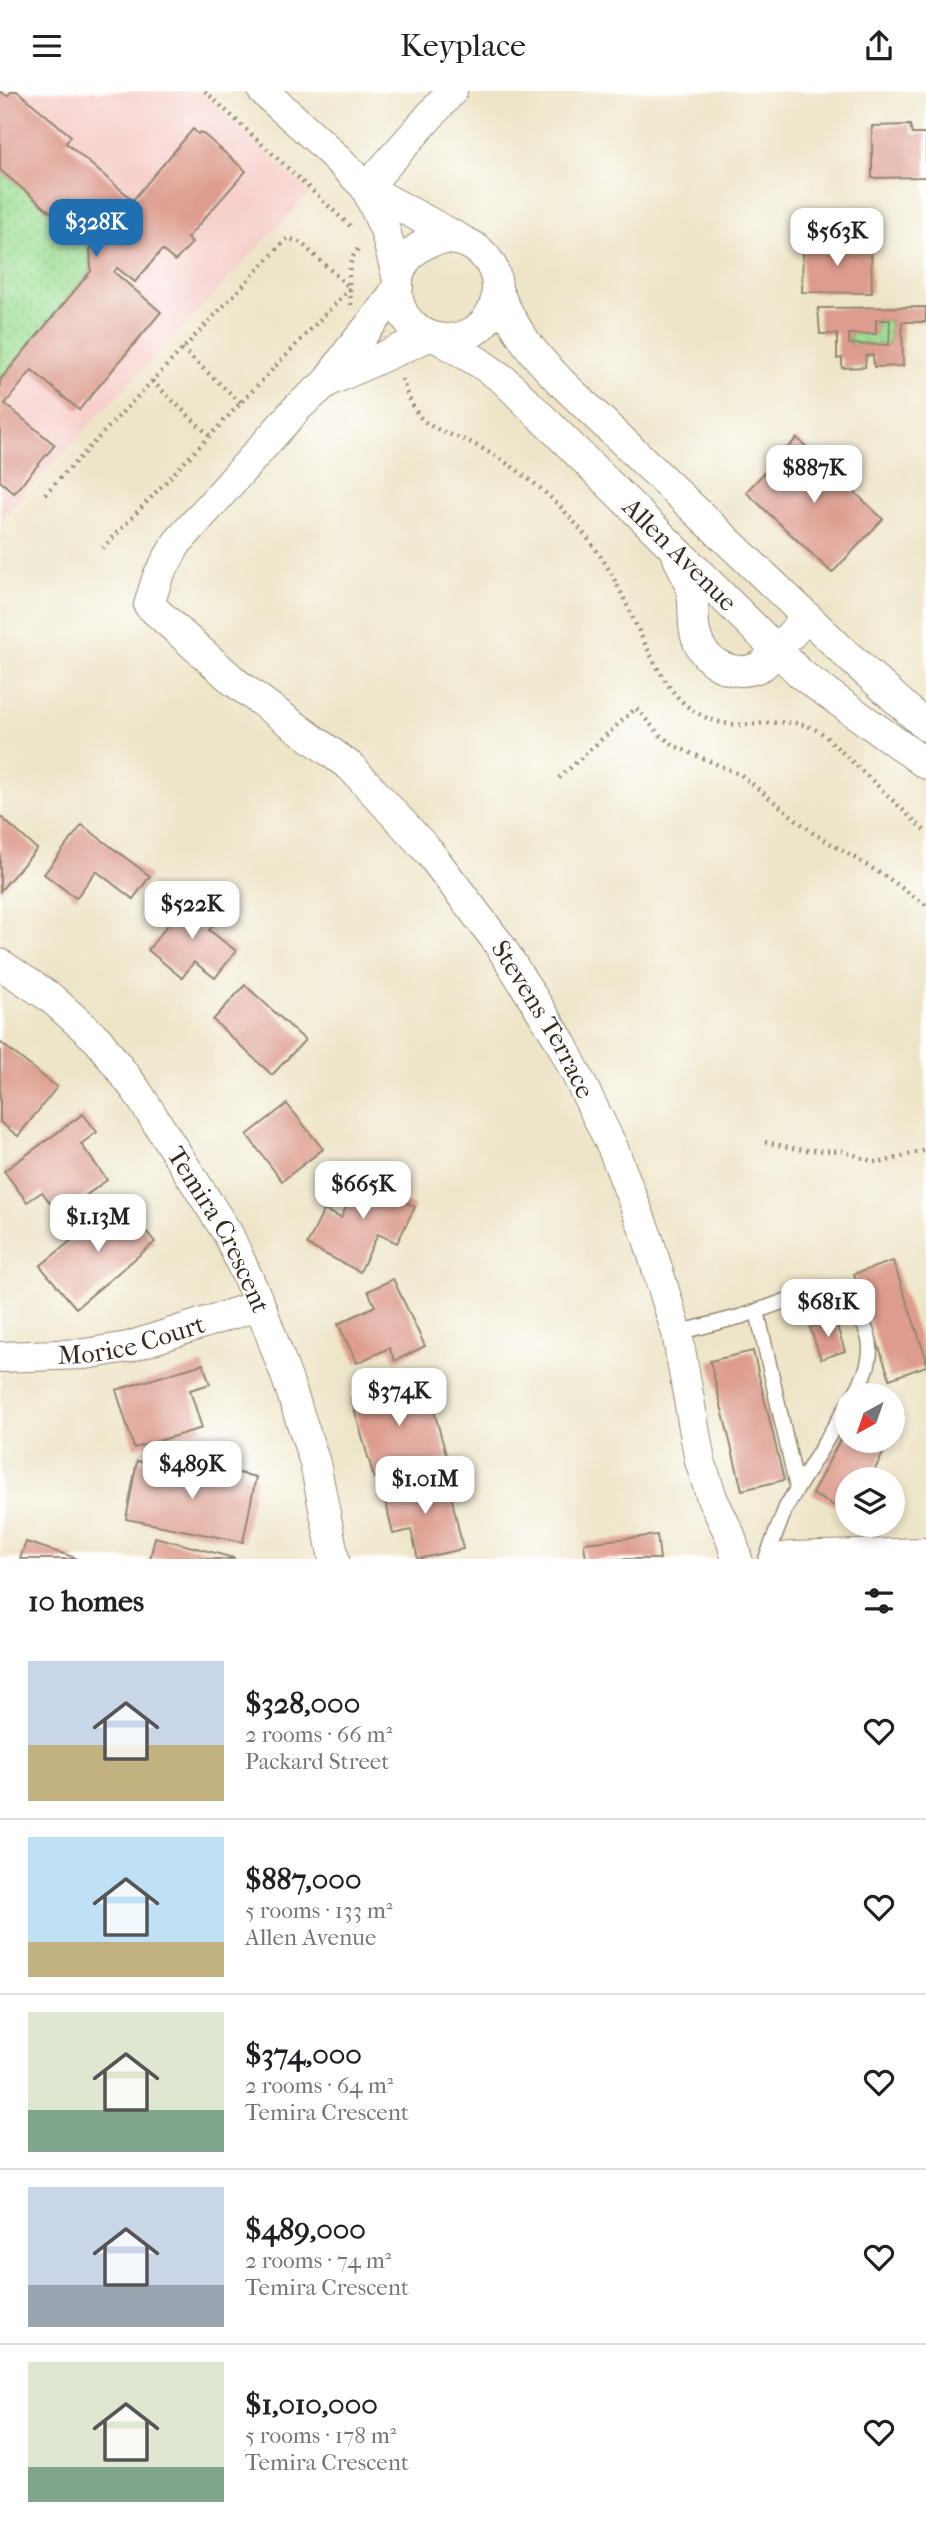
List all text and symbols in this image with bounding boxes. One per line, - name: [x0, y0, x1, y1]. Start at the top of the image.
- icon: menu: [28, 27, 66, 65]
- text: Keyplace: [400, 27, 526, 64]
- icon: share: [860, 27, 898, 65]
- pin: $328K: [47, 199, 145, 259]
- text: $328K: [65, 208, 127, 235]
- pin: $563K: [788, 209, 886, 268]
- text: $563K: [806, 217, 868, 244]
- pin: $887K: [765, 445, 863, 505]
- text: $887K: [782, 454, 846, 481]
- street label: Allen Avenue: [616, 490, 744, 618]
- pin: $522K: [143, 881, 241, 941]
- text: $522K: [161, 890, 223, 917]
- street label: Stevens Terrace: [485, 934, 601, 1103]
- street label: Temira Crescent: [161, 1141, 277, 1317]
- pin: $665K: [314, 1161, 412, 1221]
- text: $665K: [331, 1170, 395, 1197]
- pin: $1.13M: [41, 1195, 155, 1254]
- text: $1.13M: [66, 1203, 130, 1230]
- pin: $681K: [779, 1279, 877, 1339]
- text: $681K: [797, 1288, 859, 1315]
- street label: Morice Court: [57, 1308, 209, 1370]
- pin: $374K: [350, 1369, 448, 1428]
- text: $374K: [368, 1377, 430, 1404]
- north arrow: [835, 1383, 905, 1453]
- map controls: [835, 1383, 905, 1537]
- pin: $489K: [143, 1441, 241, 1501]
- text: $489K: [159, 1450, 225, 1477]
- pin: $1.01M: [368, 1457, 482, 1516]
- text: $1.01M: [391, 1465, 459, 1492]
- button: layers: [835, 1467, 905, 1537]
- icon: filters: [860, 1582, 898, 1620]
- text: 10 homes: [28, 1584, 144, 1619]
- text: $328,000: [245, 1686, 360, 1721]
- icon: home: [84, 1689, 168, 1773]
- icon: heart: [860, 1712, 898, 1750]
- text: 2 rooms · 66 m²: [245, 1721, 392, 1748]
- text: Packard Street: [245, 1748, 389, 1775]
- text: $887,000: [245, 1862, 361, 1897]
- icon: home: [84, 1865, 168, 1949]
- icon: heart: [860, 1888, 898, 1926]
- text: 5 rooms · 133 m²: [245, 1897, 392, 1924]
- text: Allen Avenue: [245, 1924, 376, 1951]
- text: $374,000: [245, 2037, 362, 2072]
- icon: home: [84, 2040, 168, 2124]
- icon: heart: [860, 2063, 898, 2101]
- text: 2 rooms · 64 m²: [245, 2072, 393, 2099]
- text: Temira Crescent: [245, 2099, 409, 2126]
- text: $489,000: [245, 2212, 366, 2247]
- icon: home: [84, 2215, 168, 2299]
- icon: heart: [860, 2238, 898, 2276]
- text: 2 rooms · 74 m²: [245, 2247, 391, 2274]
- text: Temira Crescent: [245, 2274, 409, 2301]
- text: $1,010,000: [245, 2387, 378, 2422]
- icon: home: [84, 2390, 168, 2474]
- icon: heart: [860, 2413, 898, 2451]
- text: 5 rooms · 178 m²: [245, 2422, 396, 2449]
- text: Temira Crescent: [245, 2449, 409, 2476]

